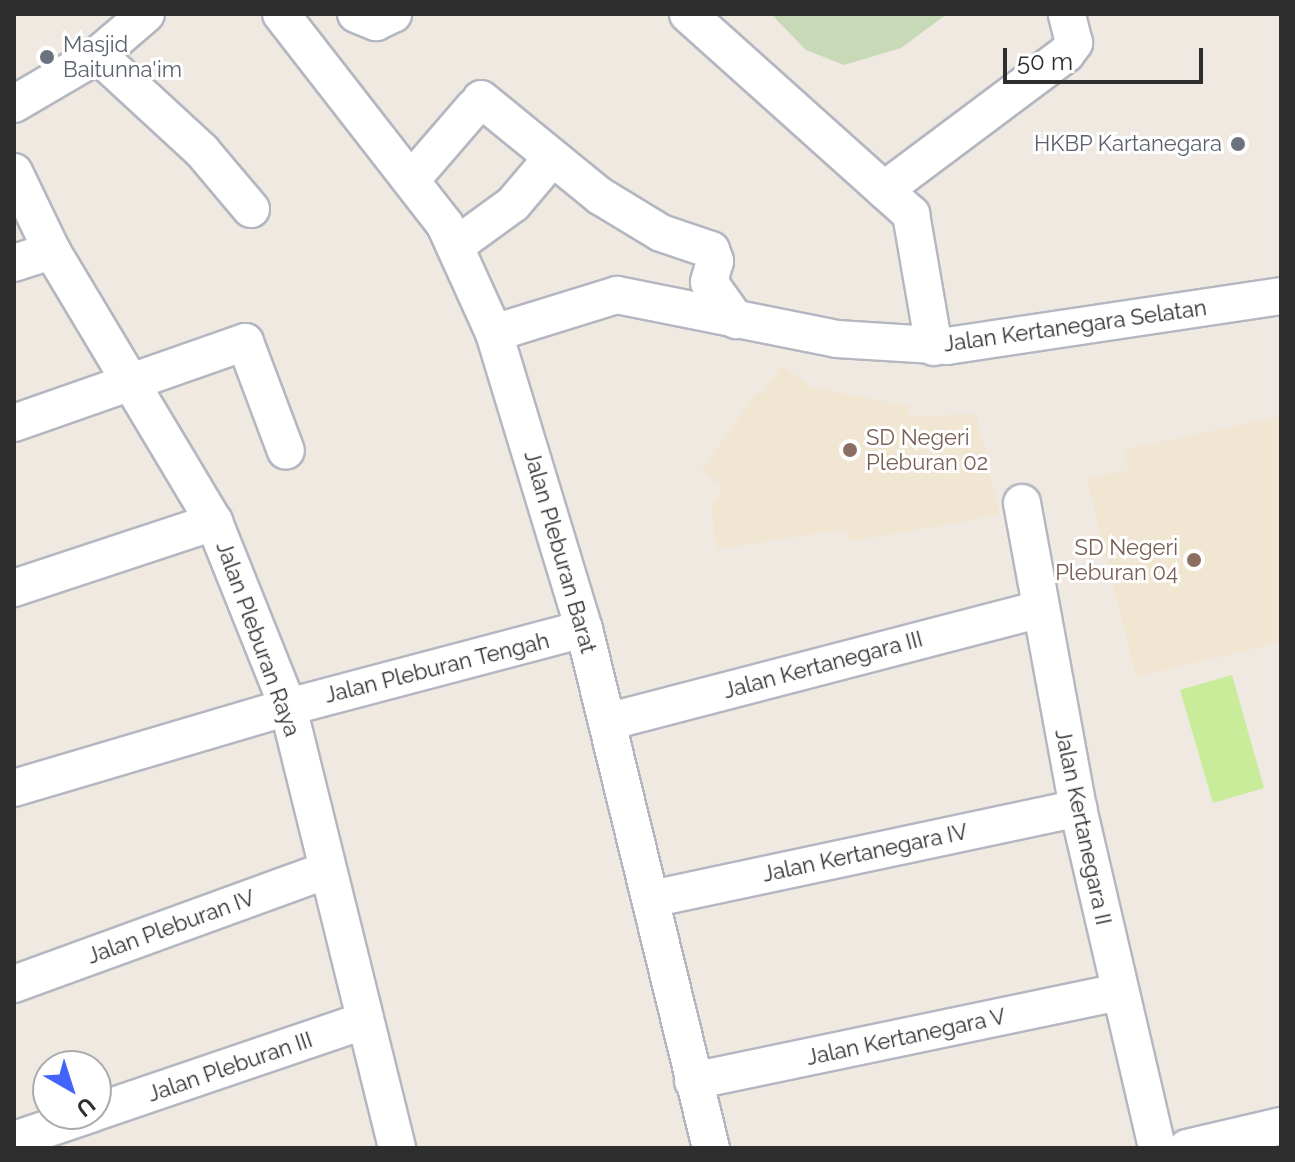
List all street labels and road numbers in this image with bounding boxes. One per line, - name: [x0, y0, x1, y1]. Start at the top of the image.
- street label: Jalan Kertanegara Selatan: [942, 294, 1208, 358]
- street label: Jalan Pleburan Barat: [518, 448, 602, 656]
- street label: Jalan Pleburan Raya: [210, 538, 306, 740]
- street label: Jalan Kertanegara III: [720, 626, 926, 704]
- street label: Jalan Pleburan Tengah: [322, 627, 552, 709]
- street label: Jalan Kertanegara II: [1049, 727, 1117, 927]
- street label: Jalan Kertanegara IV: [760, 818, 970, 888]
- street label: Jalan Pleburan IV: [84, 884, 258, 970]
- street label: Jalan Kertanegara V: [804, 1003, 1008, 1071]
- street label: Jalan Pleburan III: [144, 1026, 316, 1108]

